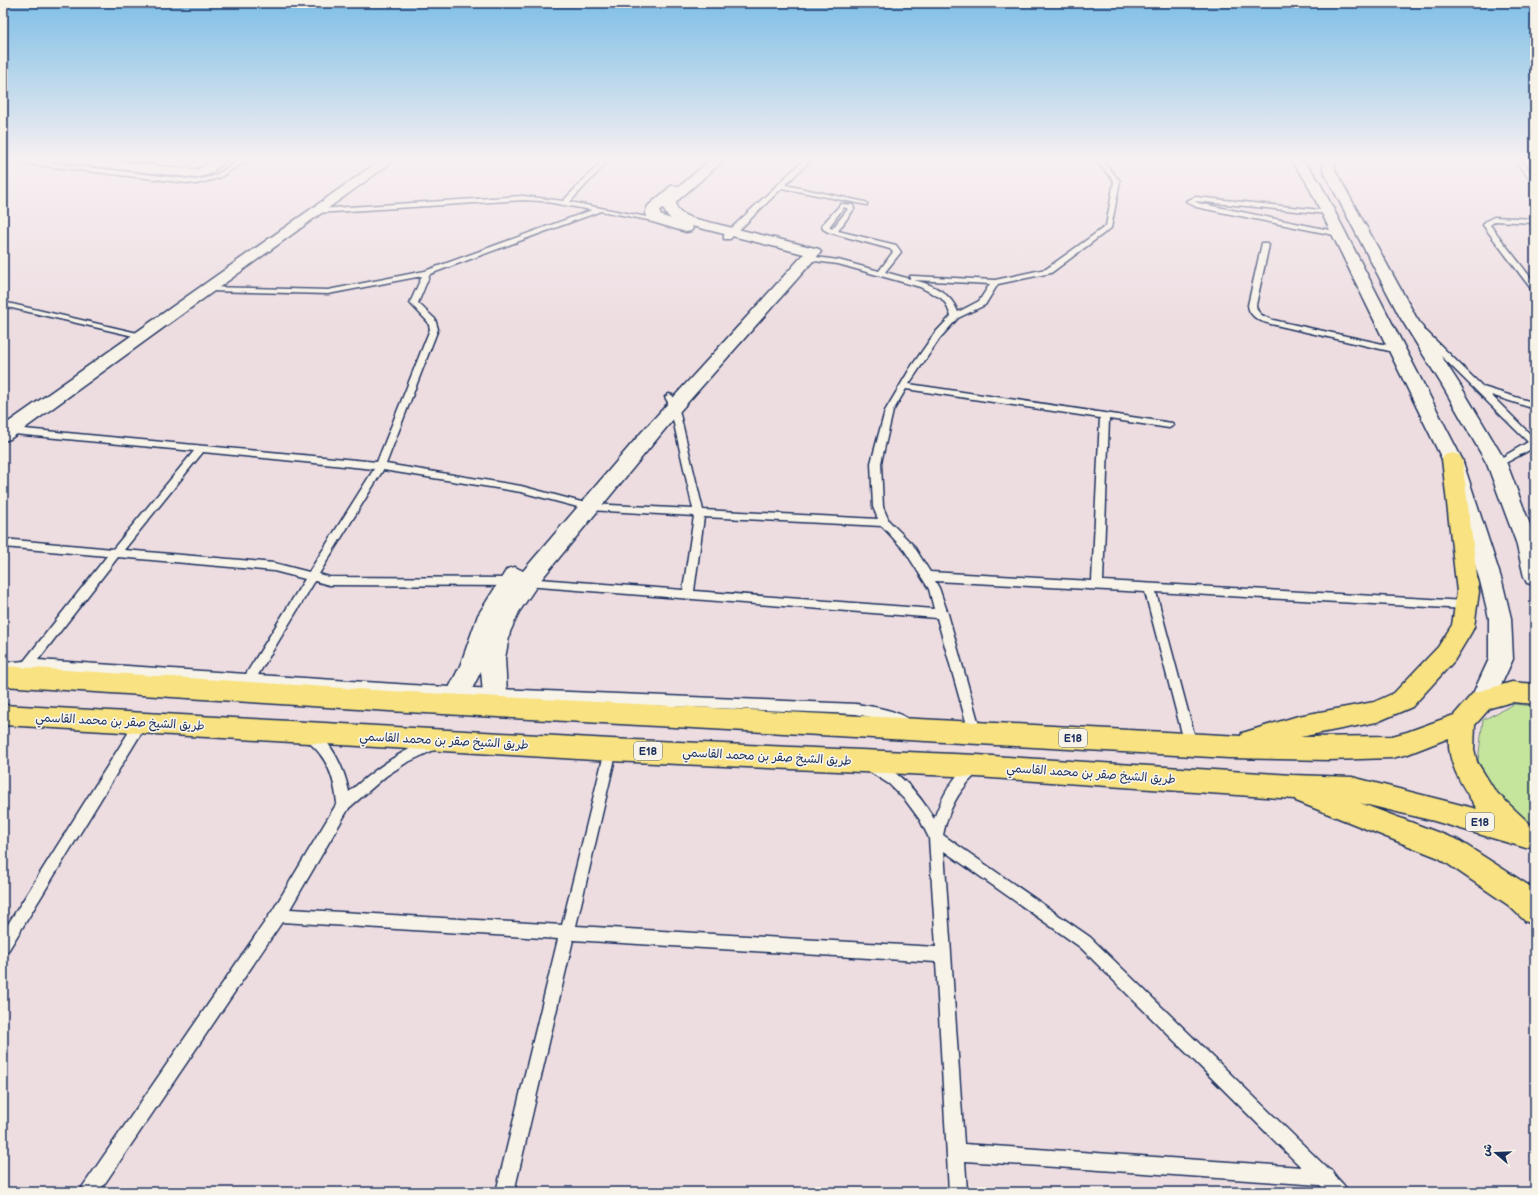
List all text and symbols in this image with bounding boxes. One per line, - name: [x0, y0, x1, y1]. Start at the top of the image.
- street label: طريق الشيخ صقر بن محمد القاسمي: [35, 710, 205, 737]
- street label: طريق الشيخ صقر بن محمد القاسمي: [359, 729, 529, 756]
- road number: E18: [1059, 729, 1087, 747]
- road number: E18: [634, 742, 662, 760]
- street label: طريق الشيخ صقر بن محمد القاسمي: [682, 745, 852, 772]
- street label: طريق الشيخ صقر بن محمد القاسمي: [1006, 761, 1176, 790]
- road number: E18: [1466, 813, 1494, 831]
- north arrow: [1476, 1133, 1516, 1173]
- text: ش: [1479, 1142, 1495, 1158]

